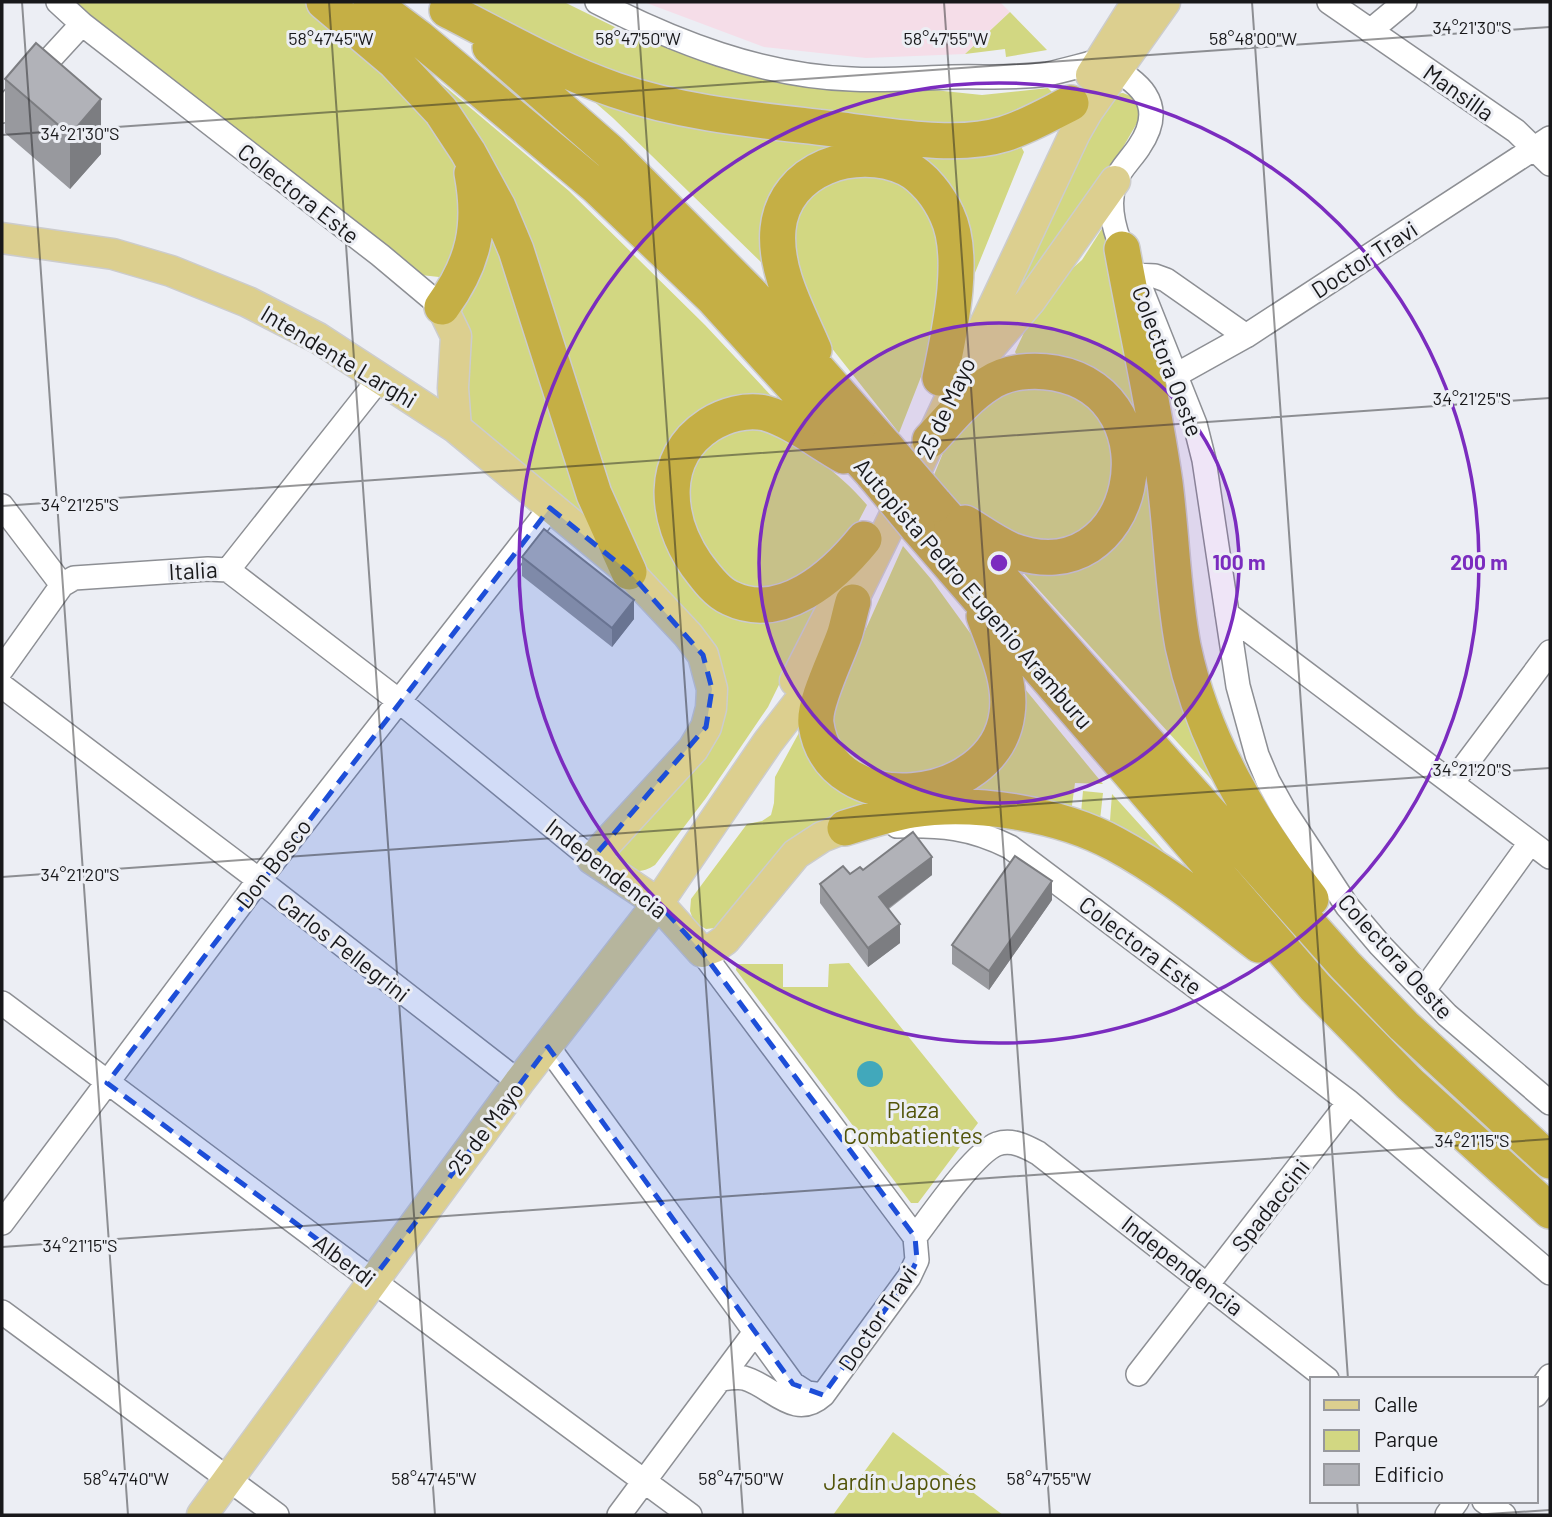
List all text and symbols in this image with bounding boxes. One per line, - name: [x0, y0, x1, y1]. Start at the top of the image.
- text: 34°21'30"S: [1433, 16, 1511, 38]
- text: 58°47'45"W: [288, 27, 374, 49]
- text: 58°47'50"W: [595, 27, 681, 49]
- text: 58°47'55"W: [904, 27, 989, 49]
- text: 58°48'00"W: [1209, 27, 1297, 49]
- street label: Mansilla: [1418, 58, 1500, 126]
- text: 34°21'30"S: [41, 122, 119, 144]
- street label: Colectora Este: [233, 137, 365, 249]
- street label: Doctor Travi: [1306, 214, 1422, 304]
- street label: Colectora Oeste: [1126, 282, 1210, 440]
- street label: Intendente Larghi: [256, 299, 422, 413]
- street label: 25 de Mayo: [909, 353, 981, 463]
- text: 34°21'25"S: [1433, 387, 1511, 409]
- street label: Autopista Pedro Eugenio Aramburu: [849, 452, 1099, 734]
- text: 34°21'25"S: [41, 493, 119, 515]
- text: 100 m: [1212, 549, 1266, 574]
- text: 200 m: [1450, 549, 1508, 574]
- centre of rings: [987, 551, 1011, 575]
- street label: Italia: [168, 555, 218, 585]
- text: 34°21'20"S: [1432, 758, 1512, 780]
- street label: Independencia: [541, 812, 673, 924]
- street label: Don Bosco: [229, 813, 317, 913]
- text: 34°21'20"S: [40, 863, 120, 885]
- street label: Carlos Pellegrini: [272, 887, 416, 1007]
- street label: Colectora Oeste: [1332, 888, 1460, 1024]
- street label: Colectora Este: [1074, 890, 1208, 1000]
- street label: 25 de Mayo: [441, 1076, 529, 1180]
- park label: Plaza Combatientes: [843, 1095, 983, 1149]
- text: 34°21'15"S: [1435, 1129, 1509, 1151]
- street label: Spadaccini: [1225, 1153, 1315, 1257]
- street label: Independencia: [1117, 1209, 1249, 1321]
- street label: Alberdi: [308, 1228, 382, 1292]
- text: 34°21'15"S: [43, 1234, 117, 1256]
- street label: Doctor Travi: [832, 1260, 922, 1376]
- legend: [1310, 1377, 1538, 1503]
- text: Calle: [1374, 1391, 1418, 1416]
- text: Parque: [1374, 1426, 1439, 1451]
- text: Edificio: [1374, 1461, 1444, 1486]
- text: 58°47'40"W: [83, 1467, 169, 1489]
- text: 58°47'45"W: [391, 1467, 477, 1489]
- text: 58°47'50"W: [698, 1467, 784, 1489]
- park label: Jardín Japonés: [823, 1467, 977, 1495]
- text: 58°47'55"W: [1007, 1467, 1092, 1489]

